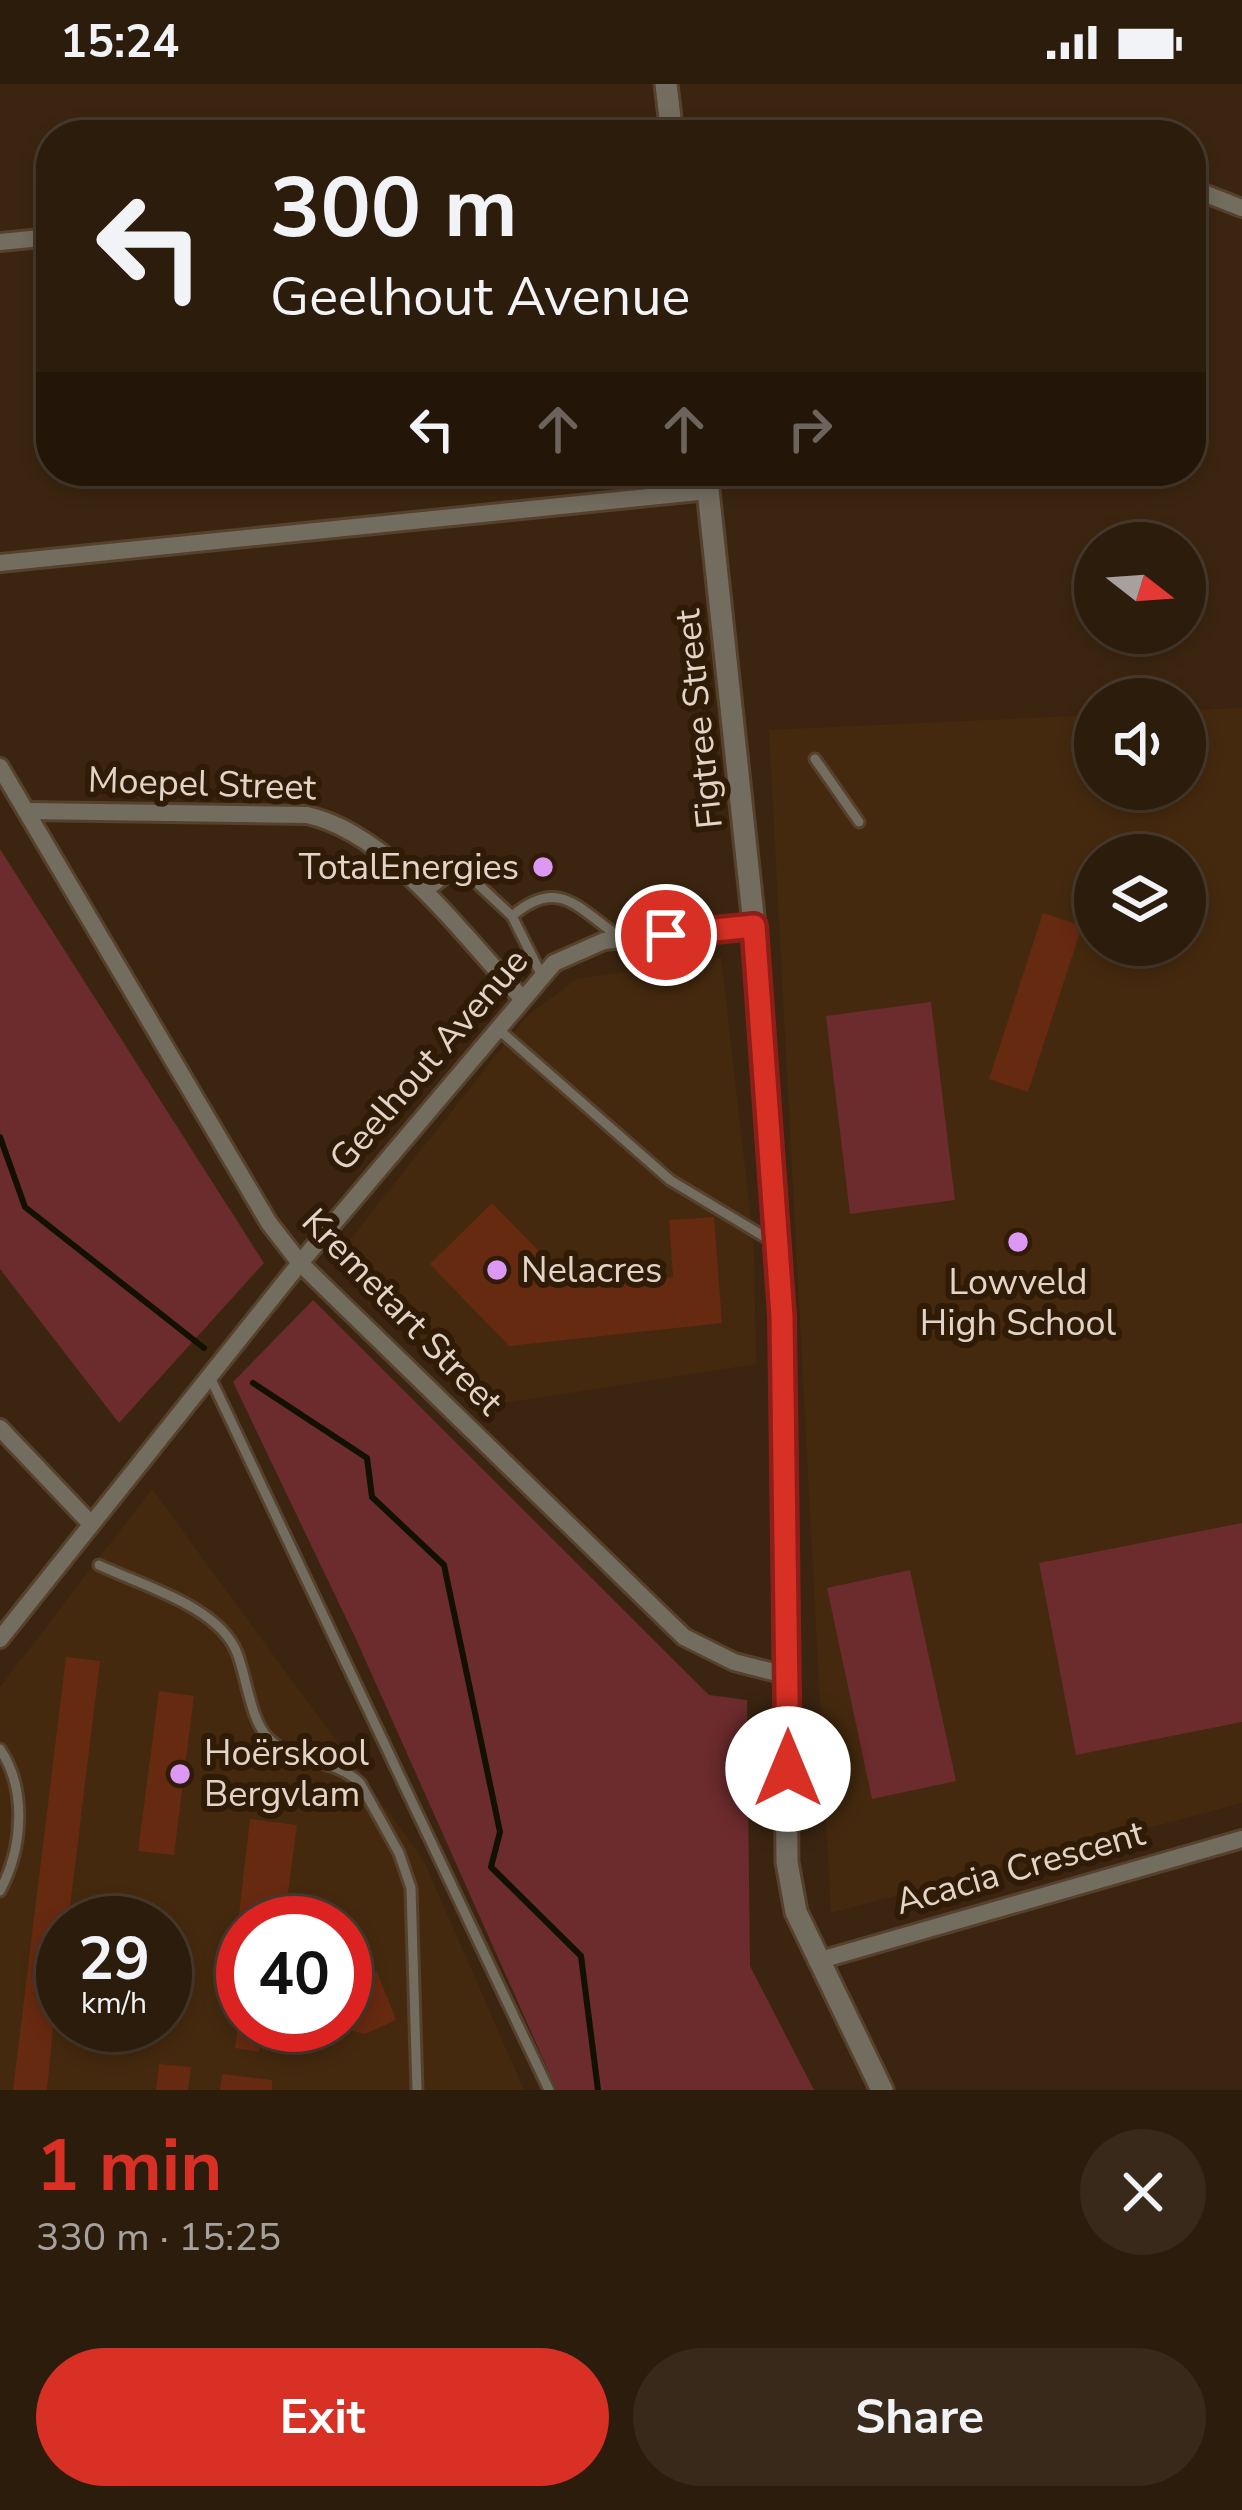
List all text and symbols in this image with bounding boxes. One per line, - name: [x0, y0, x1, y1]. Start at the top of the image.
- text: 15:24: [60, 12, 179, 73]
- text: 300 m: [270, 151, 518, 266]
- icon: left: [72, 168, 228, 324]
- text: Geelhout Avenue: [270, 260, 690, 334]
- icon: left: [399, 396, 465, 462]
- icon: ahead: [525, 396, 591, 462]
- icon: ahead: [651, 396, 717, 462]
- icon: right: [777, 396, 843, 462]
- north arrow: [1074, 522, 1206, 654]
- map controls: [1074, 522, 1206, 966]
- street label: Figtree Street: [663, 607, 735, 831]
- button: sound: [1074, 678, 1206, 810]
- street label: Moepel Street: [87, 756, 317, 812]
- button: layers: [1074, 834, 1206, 966]
- place label: TotalEnergies: [299, 843, 519, 892]
- marker: TotalEnergies: [530, 854, 556, 880]
- pin: [615, 884, 717, 986]
- icon: arrive: [633, 902, 699, 968]
- street label: Geelhout Avenue: [319, 938, 539, 1182]
- street label: Kremetart Street: [291, 1198, 514, 1426]
- marker: Lowveld High School: [1005, 1229, 1031, 1255]
- place label: Nelacres: [521, 1246, 662, 1295]
- marker: Nelacres: [484, 1257, 510, 1283]
- place label: Lowveld High School: [920, 1258, 1117, 1348]
- position arrow: [725, 1706, 851, 1832]
- place label: Hoërskool Bergvlam: [204, 1729, 369, 1819]
- marker: Hoërskool Bergvlam: [167, 1761, 193, 1787]
- street label: Acacia Crescent: [890, 1809, 1151, 1927]
- speed limit sign: 40: [216, 1896, 372, 2052]
- text: 29: [78, 1918, 150, 2000]
- text: km/h: [81, 1983, 147, 2024]
- text: 1 min: [36, 2117, 222, 2215]
- button: close: [1080, 2129, 1206, 2255]
- text: 330 m · 15:25: [36, 2211, 281, 2264]
- button: Exit: [36, 2348, 609, 2486]
- button: Share: [633, 2348, 1206, 2486]

